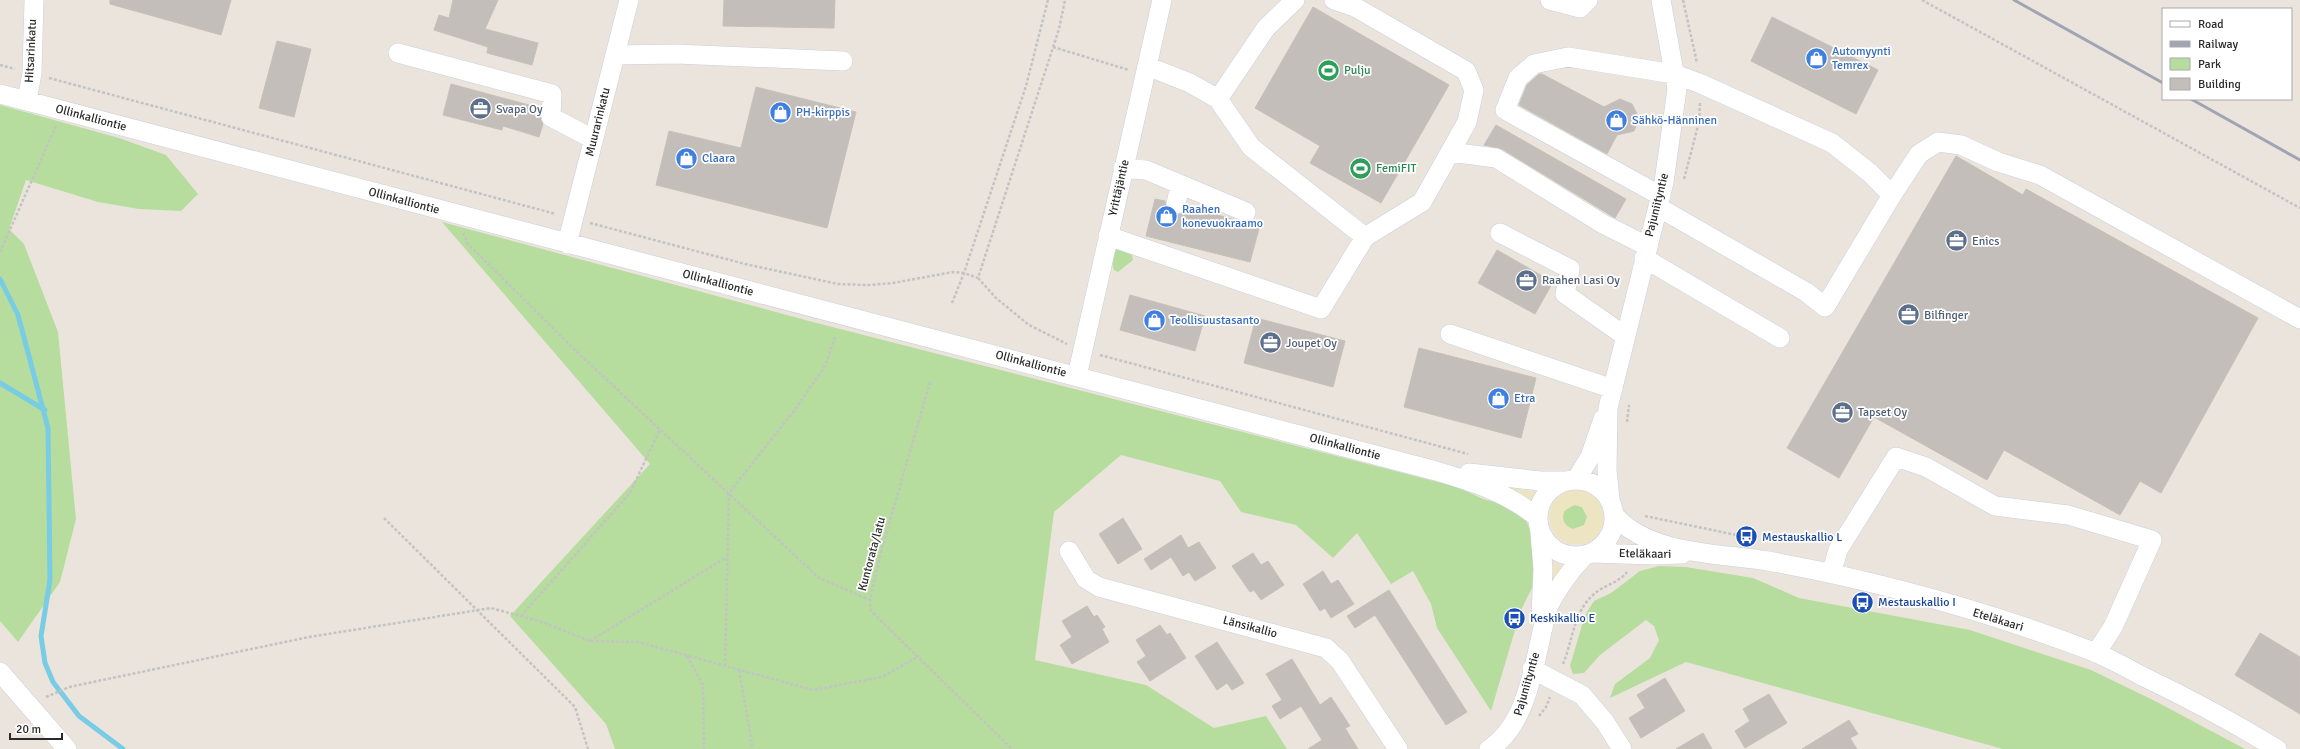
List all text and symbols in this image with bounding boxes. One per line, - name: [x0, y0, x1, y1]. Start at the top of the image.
- legend: [2162, 8, 2292, 100]
- text: Road: [2198, 17, 2224, 32]
- street label: Hitsarinkatu: [22, 19, 40, 83]
- text: Railway: [2198, 37, 2238, 52]
- place label: Automyynti Temrex: [1832, 44, 1891, 73]
- shop icon: Automyynti Temrex: [1804, 45, 1830, 71]
- sports icon: Pulju: [1315, 57, 1341, 83]
- text: Park: [2198, 57, 2221, 72]
- place label: Pulju: [1344, 63, 1371, 78]
- text: Building: [2198, 77, 2241, 92]
- street label: Muurarinkatu: [582, 86, 614, 158]
- office icon: Svapa Oy: [467, 96, 493, 122]
- shop icon: PH-kirppis: [767, 99, 793, 125]
- street label: Ollinkalliontie: [54, 101, 128, 135]
- place label: Svapa Oy: [496, 102, 543, 117]
- place label: PH-kirppis: [796, 105, 850, 120]
- shop icon: Sähkö-Hänninen: [1603, 107, 1629, 133]
- place label: Sähkö-Hänninen: [1632, 113, 1717, 128]
- shop icon: Claara: [673, 145, 699, 171]
- place label: Claara: [702, 151, 735, 166]
- sports icon: FemiFIT: [1348, 155, 1374, 181]
- street label: Yrittäjäntie: [1105, 158, 1133, 218]
- place label: FemiFIT: [1376, 161, 1417, 176]
- street label: Pajuniityntie: [1642, 171, 1672, 239]
- street label: Ollinkalliontie: [367, 184, 441, 218]
- place label: Raahen konevuokraamo: [1182, 202, 1263, 231]
- shop icon: Raahen konevuokraamo: [1154, 203, 1180, 229]
- office icon: Enics: [1944, 228, 1970, 254]
- place label: Enics: [1972, 234, 2000, 249]
- street label: Ollinkalliontie: [681, 266, 755, 300]
- office icon: Raahen Lasi Oy: [1514, 267, 1540, 293]
- place label: Raahen Lasi Oy: [1542, 273, 1620, 288]
- office icon: Bilfinger: [1895, 302, 1921, 328]
- shop icon: Teollisuustasanto: [1141, 307, 1167, 333]
- place label: Bilfinger: [1924, 308, 1969, 323]
- place label: Teollisuustasanto: [1170, 313, 1259, 328]
- office icon: Joupet Oy: [1257, 330, 1283, 356]
- place label: Joupet Oy: [1286, 336, 1337, 351]
- street label: Ollinkalliontie: [994, 347, 1068, 381]
- shop icon: Etra: [1485, 385, 1511, 411]
- place label: Etra: [1514, 391, 1535, 406]
- office icon: Tapset Oy: [1829, 399, 1855, 425]
- place label: Tapset Oy: [1858, 405, 1907, 420]
- street label: Ollinkalliontie: [1308, 430, 1382, 464]
- street label: Kuntorata/latu: [855, 515, 889, 593]
- bus stop icon: Mestauskallio L: [1733, 524, 1759, 550]
- place label: Mestauskallio L: [1762, 530, 1842, 545]
- street label: Eteläkaari: [1619, 546, 1671, 562]
- bus stop icon: Mestauskallio I: [1850, 589, 1876, 615]
- place label: Mestauskallio I: [1878, 595, 1956, 610]
- bus stop icon: Keskikallio E: [1502, 605, 1528, 631]
- street label: Eteläkaari: [1971, 605, 2025, 635]
- place label: Keskikallio E: [1530, 611, 1595, 626]
- street label: Länsikallio: [1221, 613, 1279, 641]
- street label: Pajuniityntie: [1511, 650, 1543, 718]
- scale bar: [10, 715, 62, 741]
- text: 20 m: [16, 722, 41, 737]

